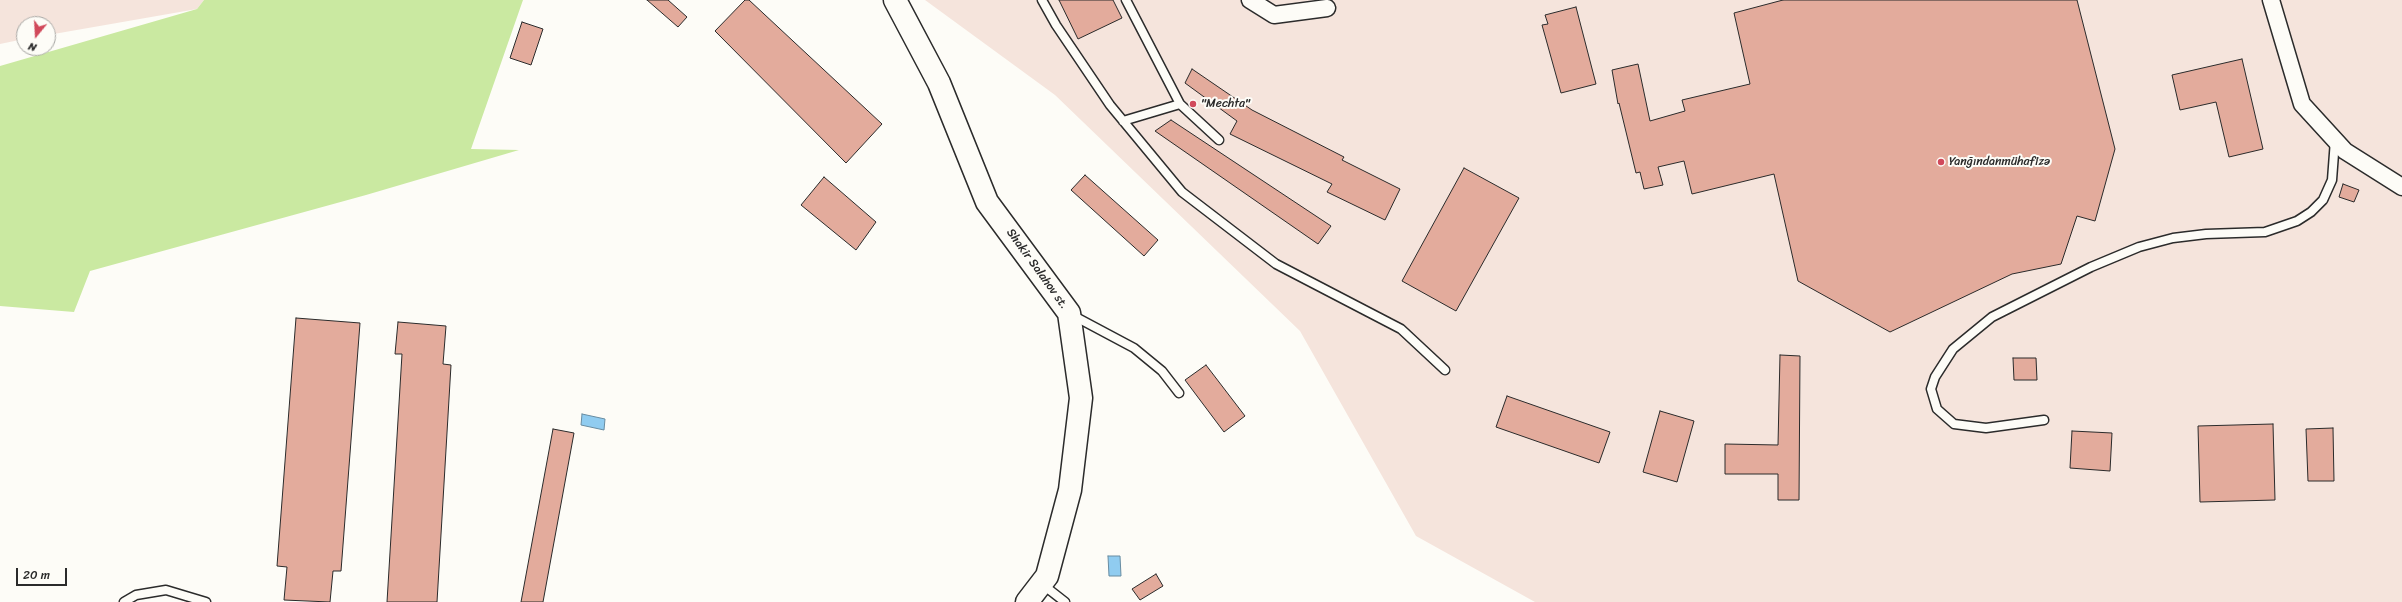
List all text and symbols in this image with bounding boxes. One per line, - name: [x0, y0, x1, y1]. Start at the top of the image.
- north arrow: [16, 16, 56, 56]
- text: N: [26, 37, 39, 57]
- place label: "Mechta": [1201, 97, 1250, 111]
- marker: "Mechta": [1188, 99, 1198, 109]
- place label: Yanğındanmühafizə: [1949, 155, 2050, 169]
- marker: Yanğındanmühafizə: [1936, 157, 1946, 167]
- street label: Shakir Salahov st.: [1003, 226, 1071, 312]
- scale bar: [18, 560, 69, 586]
- text: 20 m: [23, 564, 50, 586]

